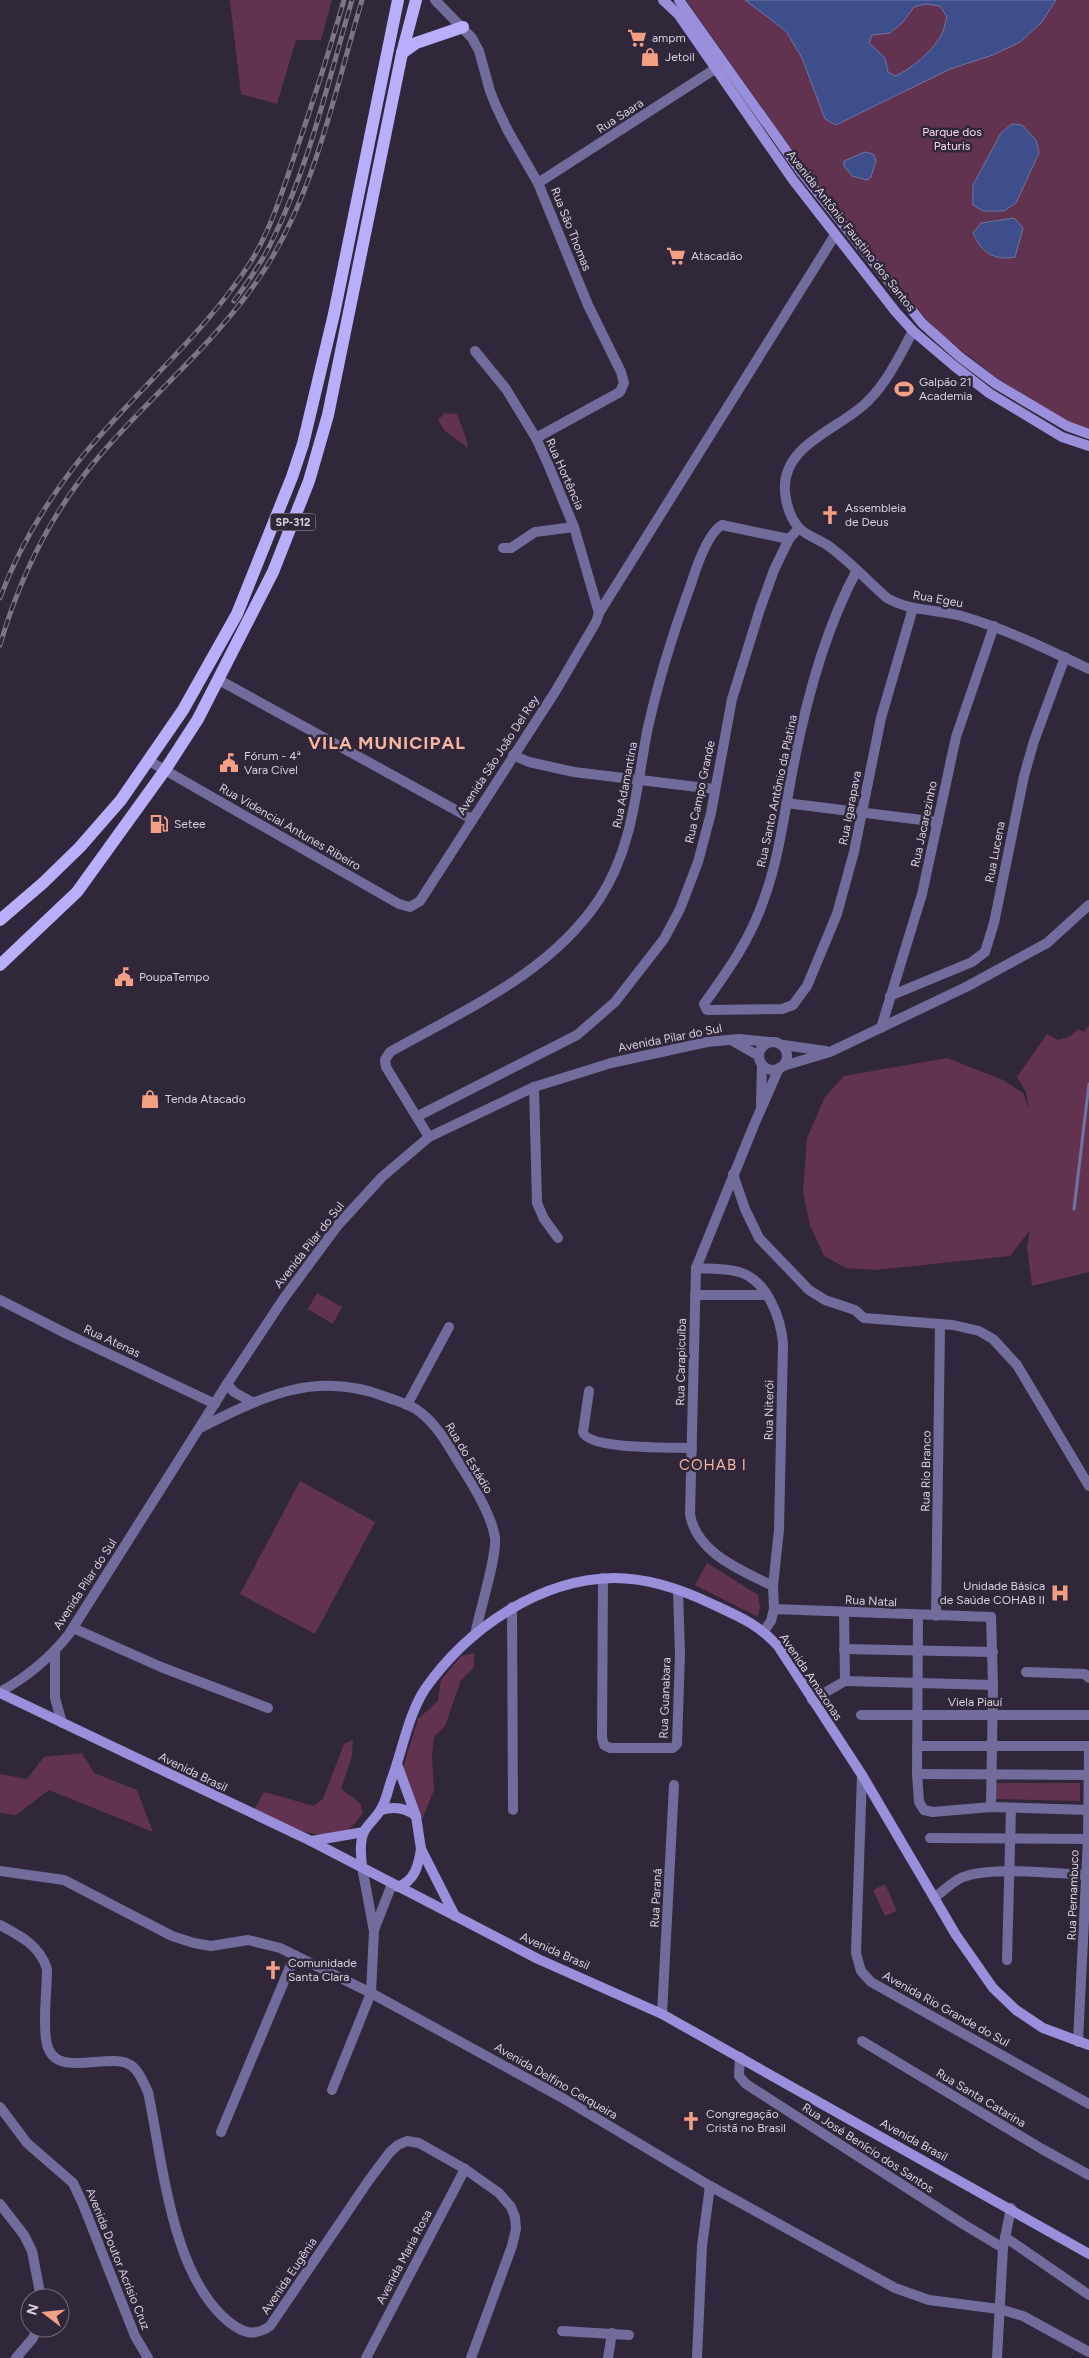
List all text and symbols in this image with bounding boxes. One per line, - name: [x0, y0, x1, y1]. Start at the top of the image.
- supermarket icon: ampm: [626, 27, 648, 49]
- place label: ampm: [652, 31, 686, 45]
- shop icon: Jetoil: [639, 46, 661, 68]
- place label: Jetoil: [665, 50, 695, 64]
- street label: Rua Saara: [594, 96, 646, 136]
- park label: Parque dos Paturis: [922, 125, 982, 153]
- street label: Avenida Antônio Faustino dos Santos: [784, 148, 918, 315]
- street label: Rua São Thomas: [548, 185, 594, 273]
- supermarket icon: Atacadão: [665, 245, 687, 267]
- place label: Atacadão: [691, 249, 743, 263]
- place label: Galpão 21 Academia: [919, 375, 972, 403]
- sports icon: Galpão 21 Academia: [893, 378, 915, 400]
- street label: Rua Hortência: [543, 436, 587, 512]
- place label: Assembleia de Deus: [845, 501, 906, 529]
- church icon: Assembleia de Deus: [819, 504, 841, 526]
- road number: SP-312: [270, 514, 316, 530]
- street label: Rua Egeu: [912, 588, 964, 610]
- street label: Avenida São João Del Rey: [454, 692, 542, 817]
- street label: Rua Santo Antônio da Platina: [754, 713, 800, 869]
- district label: VILA MUNICIPAL: [308, 732, 466, 754]
- street label: Rua Campo Grande: [682, 739, 718, 845]
- street label: Rua Adamantina: [610, 741, 640, 829]
- place label: Fórum - 4ª Vara Cível: [244, 749, 301, 777]
- public building icon: Fórum - 4ª Vara Cível: [218, 752, 240, 774]
- street label: Rua Igarapava: [836, 770, 864, 846]
- street label: Rua Jacarezinho: [908, 780, 940, 868]
- street label: Rua Videncial Antunes Ribeiro: [217, 781, 363, 873]
- fuel station icon: Setee: [148, 813, 170, 835]
- place label: Setee: [174, 817, 206, 831]
- street label: Rua Lucena: [982, 820, 1008, 884]
- public building icon: PoupaTempo: [113, 966, 135, 988]
- place label: PoupaTempo: [139, 970, 209, 984]
- street label: Avenida Pilar do Sul: [617, 1021, 723, 1055]
- shop icon: Tenda Atacado: [139, 1088, 161, 1110]
- place label: Tenda Atacado: [165, 1092, 246, 1106]
- street label: Avenida Pilar do Sul: [271, 1199, 347, 1291]
- street label: Rua Carapicuíba: [673, 1318, 689, 1406]
- street label: Rua Atenas: [81, 1322, 143, 1360]
- street label: Rua Niterói: [761, 1380, 777, 1440]
- street label: Rua do Estádio: [442, 1420, 496, 1496]
- street label: Rua Rio Branco: [918, 1430, 934, 1512]
- district label: COHAB I: [679, 1456, 747, 1474]
- street label: Avenida Pilar do Sul: [50, 1536, 120, 1632]
- place label: Unidade Básica de Saúde COHAB II: [940, 1579, 1045, 1607]
- hospital icon: Unidade Básica de Saúde COHAB II: [1049, 1582, 1071, 1604]
- street label: Rua Natal: [845, 1593, 897, 1609]
- street label: Avenida Amazonas: [777, 1631, 846, 1724]
- street label: Rua Guanabara: [657, 1657, 673, 1739]
- street label: Viela Piauí: [948, 1695, 1004, 1709]
- street label: Avenida Brasil: [156, 1749, 230, 1795]
- street label: Rua Pernambuco: [1064, 1849, 1082, 1941]
- street label: Rua Paraná: [647, 1868, 665, 1928]
- street label: Avenida Brasil: [518, 1929, 592, 1973]
- place label: Comunidade Santa Clara: [288, 1956, 357, 1984]
- church icon: Comunidade Santa Clara: [262, 1959, 284, 1981]
- street label: Avenida Rio Grande do Sul: [880, 1968, 1012, 2050]
- street label: Avenida Delfino Cerqueira: [492, 2040, 620, 2122]
- street label: Rua Santa Catarina: [934, 2066, 1028, 2130]
- street label: Rua José Benício dos Santos: [800, 2100, 937, 2196]
- place label: Congregação Cristã no Brasil: [706, 2107, 786, 2135]
- church icon: Congregação Cristã no Brasil: [680, 2110, 702, 2132]
- street label: Avenida Brasil: [878, 2116, 950, 2164]
- street label: Avenida Doutor Acrísio Cruz: [83, 2186, 153, 2332]
- street label: Avenida Maria Rosa: [373, 2208, 435, 2306]
- street label: Avenida Eugênia: [258, 2235, 320, 2317]
- north arrow: [20, 2288, 70, 2338]
- text: N: [23, 2302, 43, 2317]

